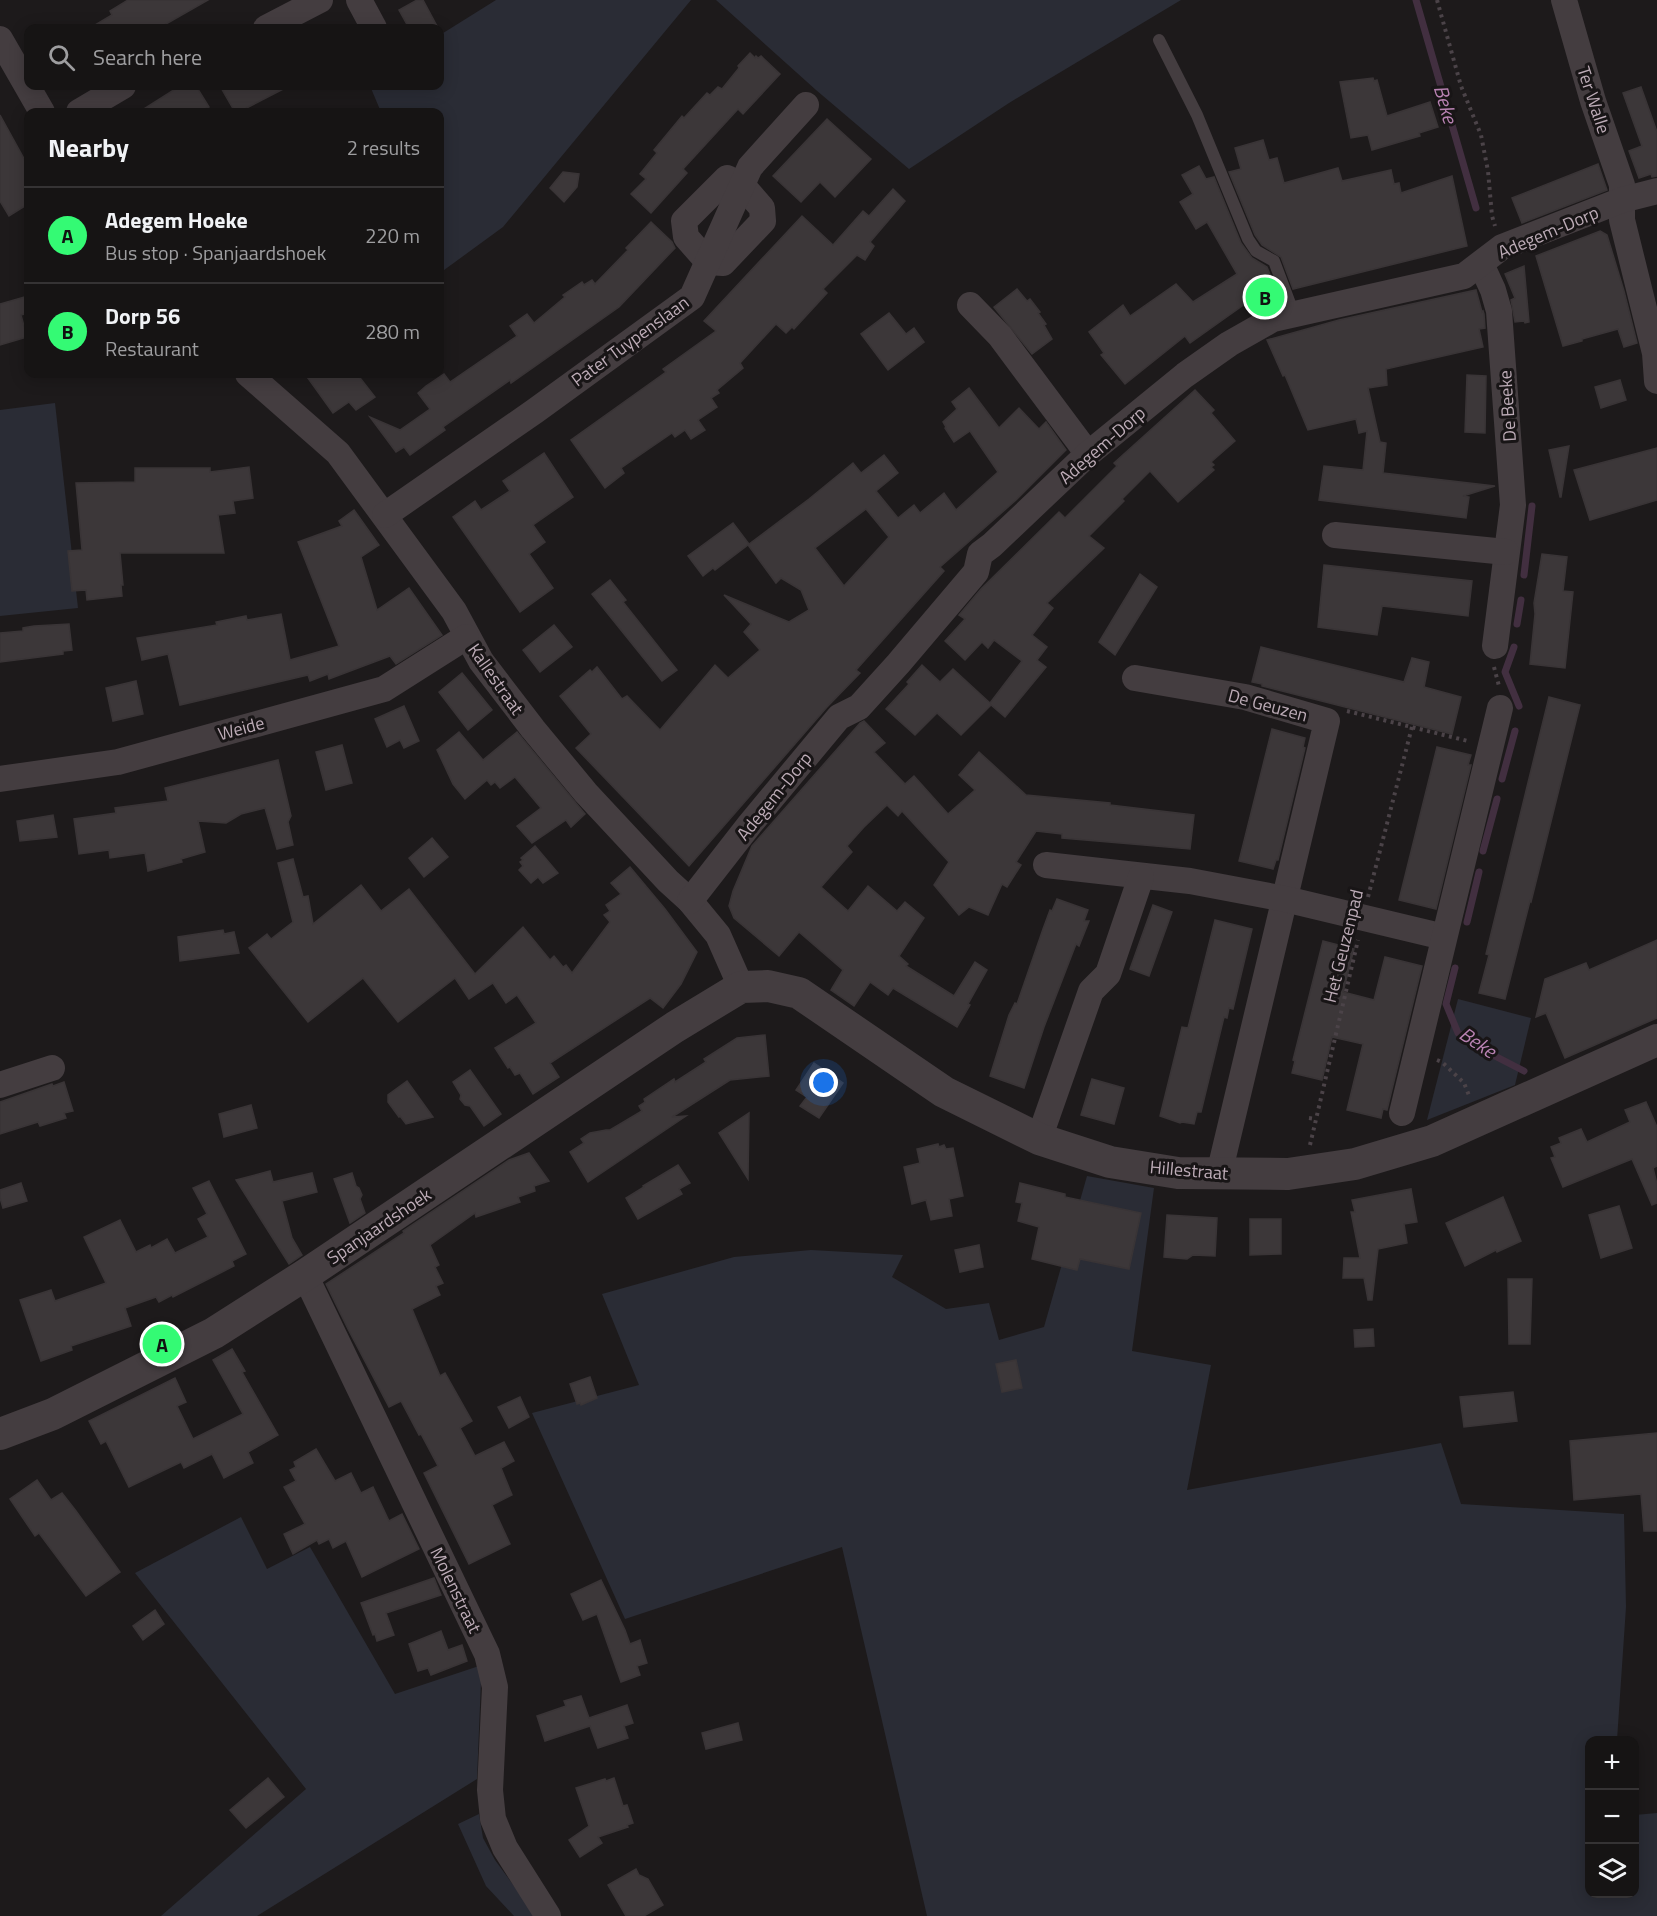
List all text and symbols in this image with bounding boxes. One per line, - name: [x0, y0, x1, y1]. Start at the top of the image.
- search box: [24, 24, 444, 90]
- text: Search here: [93, 40, 202, 74]
- icon: search: [45, 41, 78, 74]
- street label: Ter Walle: [1570, 63, 1618, 137]
- water label: Beke: [1426, 81, 1467, 129]
- text: Nearby: [48, 128, 129, 167]
- text: 2 results: [347, 132, 420, 163]
- street label: Adegem-Dorp: [1493, 199, 1603, 265]
- text: Adegem Hoeke: [105, 203, 248, 237]
- text: A: [61, 220, 74, 251]
- text: 220 m: [365, 220, 420, 251]
- text: Bus stop · Spanjaardshoek: [105, 237, 326, 268]
- pin: B: [1246, 274, 1284, 320]
- street label: Pater Tuypenslaan: [566, 289, 694, 393]
- text: Dorp 56: [105, 299, 180, 333]
- text: B: [61, 316, 74, 347]
- text: 280 m: [365, 316, 420, 347]
- text: Restaurant: [105, 333, 199, 364]
- street label: De Beeke: [1491, 369, 1523, 443]
- street label: Adegem-Dorp: [1053, 400, 1151, 490]
- street label: Kallestraat: [461, 638, 531, 721]
- street label: De Geuzen: [1225, 681, 1311, 729]
- street label: Weide: [215, 709, 267, 747]
- street label: Adegem-Dorp: [730, 746, 818, 846]
- street label: Het Geuzenpad: [1316, 886, 1370, 1006]
- water label: Beke: [1453, 1018, 1504, 1067]
- your location: [809, 1068, 838, 1097]
- street label: Hillestraat: [1149, 1153, 1230, 1187]
- street label: Spanjaardshoek: [321, 1181, 437, 1271]
- pin: A: [142, 1322, 182, 1366]
- street label: Molenstraat: [424, 1542, 489, 1638]
- map controls: [1585, 1736, 1639, 1898]
- button: +: [1585, 1736, 1639, 1790]
- button: −: [1585, 1790, 1639, 1844]
- button: layers: [1585, 1844, 1639, 1898]

